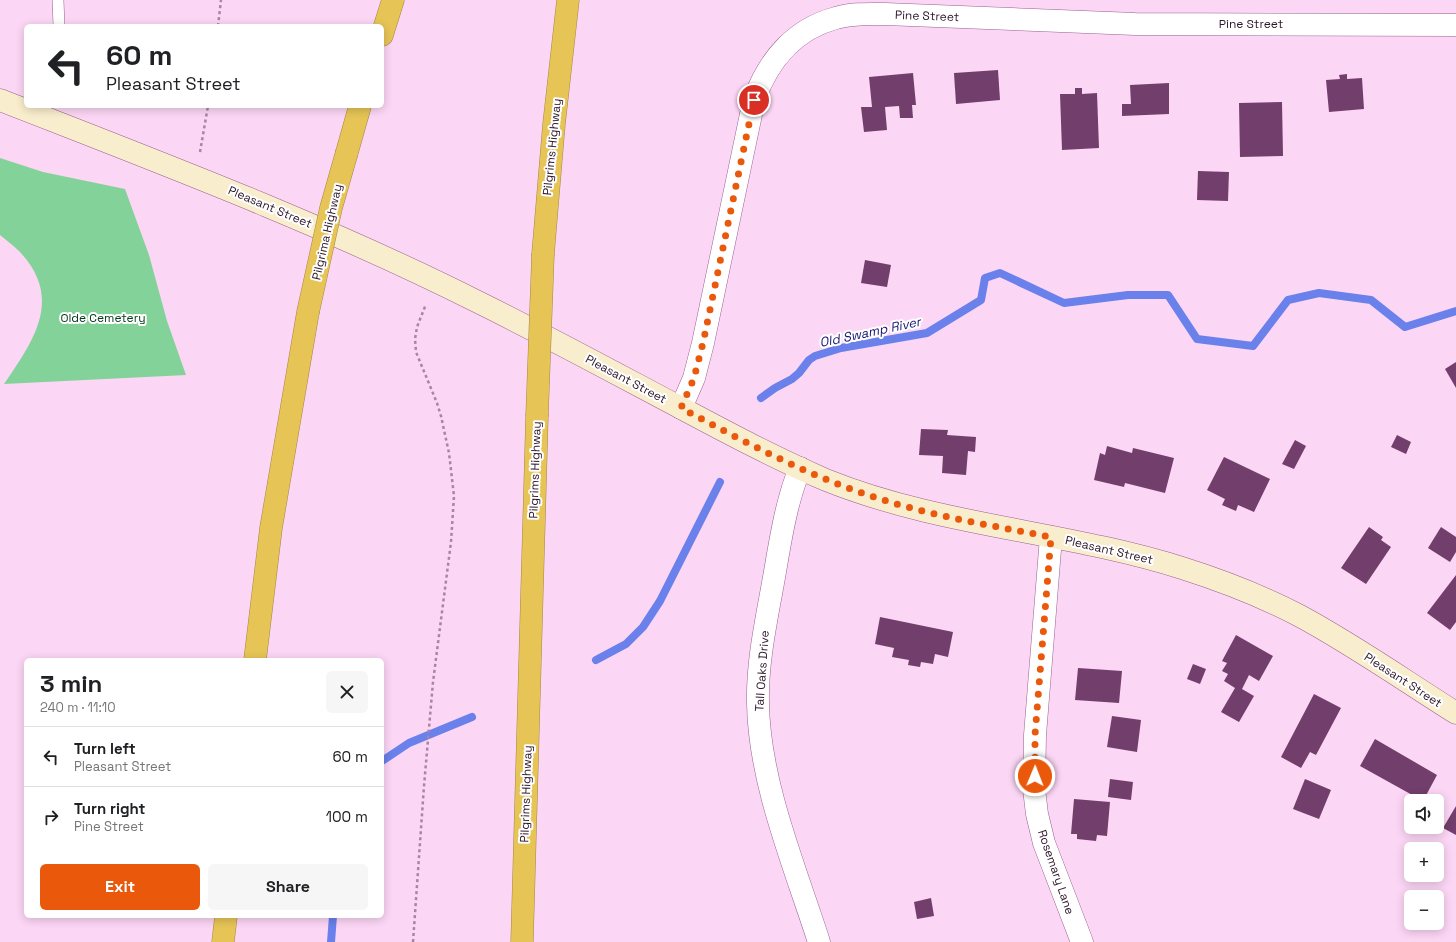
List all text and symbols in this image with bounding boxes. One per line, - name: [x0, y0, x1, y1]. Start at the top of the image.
- street label: Pine Street: [895, 7, 959, 25]
- street label: Pine Street: [1219, 16, 1283, 32]
- text: 60 m: [106, 37, 172, 73]
- icon: left: [40, 40, 92, 92]
- text: Pleasant Street: [106, 72, 241, 95]
- pin: [737, 83, 771, 117]
- icon: arrive: [743, 89, 765, 111]
- street label: Pilgrims Highway: [539, 98, 565, 196]
- street label: Pleasant Street: [226, 182, 314, 232]
- street label: Pilgrima Highway: [308, 182, 346, 282]
- park label: Olde Cemetery: [60, 310, 146, 326]
- water label: Old Swamp River: [818, 313, 924, 351]
- street label: Pleasant Street: [583, 351, 669, 407]
- street label: Pilgrims Highway: [525, 421, 545, 519]
- street label: Pleasant Street: [1063, 532, 1155, 568]
- street label: Tall Oaks Drive: [751, 630, 773, 712]
- street label: Pleasant Street: [1361, 649, 1445, 711]
- text: 3 min: [40, 668, 102, 699]
- button: close: [326, 671, 368, 713]
- text: 240 m · 11:10: [40, 699, 115, 716]
- text: Turn left: [74, 739, 136, 758]
- street label: Pilgrims Highway: [516, 745, 536, 843]
- icon: left: [40, 746, 62, 768]
- text: 60 m: [332, 747, 368, 766]
- position arrow: [1014, 755, 1056, 797]
- text: Pleasant Street: [74, 758, 171, 775]
- map controls: [1404, 794, 1444, 930]
- button: sound: [1404, 794, 1444, 834]
- text: Turn right: [74, 799, 145, 818]
- icon: right: [40, 806, 62, 828]
- text: 100 m: [326, 807, 368, 826]
- text: Pine Street: [74, 818, 144, 835]
- street label: Rosemary Lane: [1034, 828, 1078, 916]
- button: +: [1404, 842, 1444, 882]
- button: Exit: [40, 864, 200, 910]
- button: Share: [208, 864, 368, 910]
- button: −: [1404, 890, 1444, 930]

